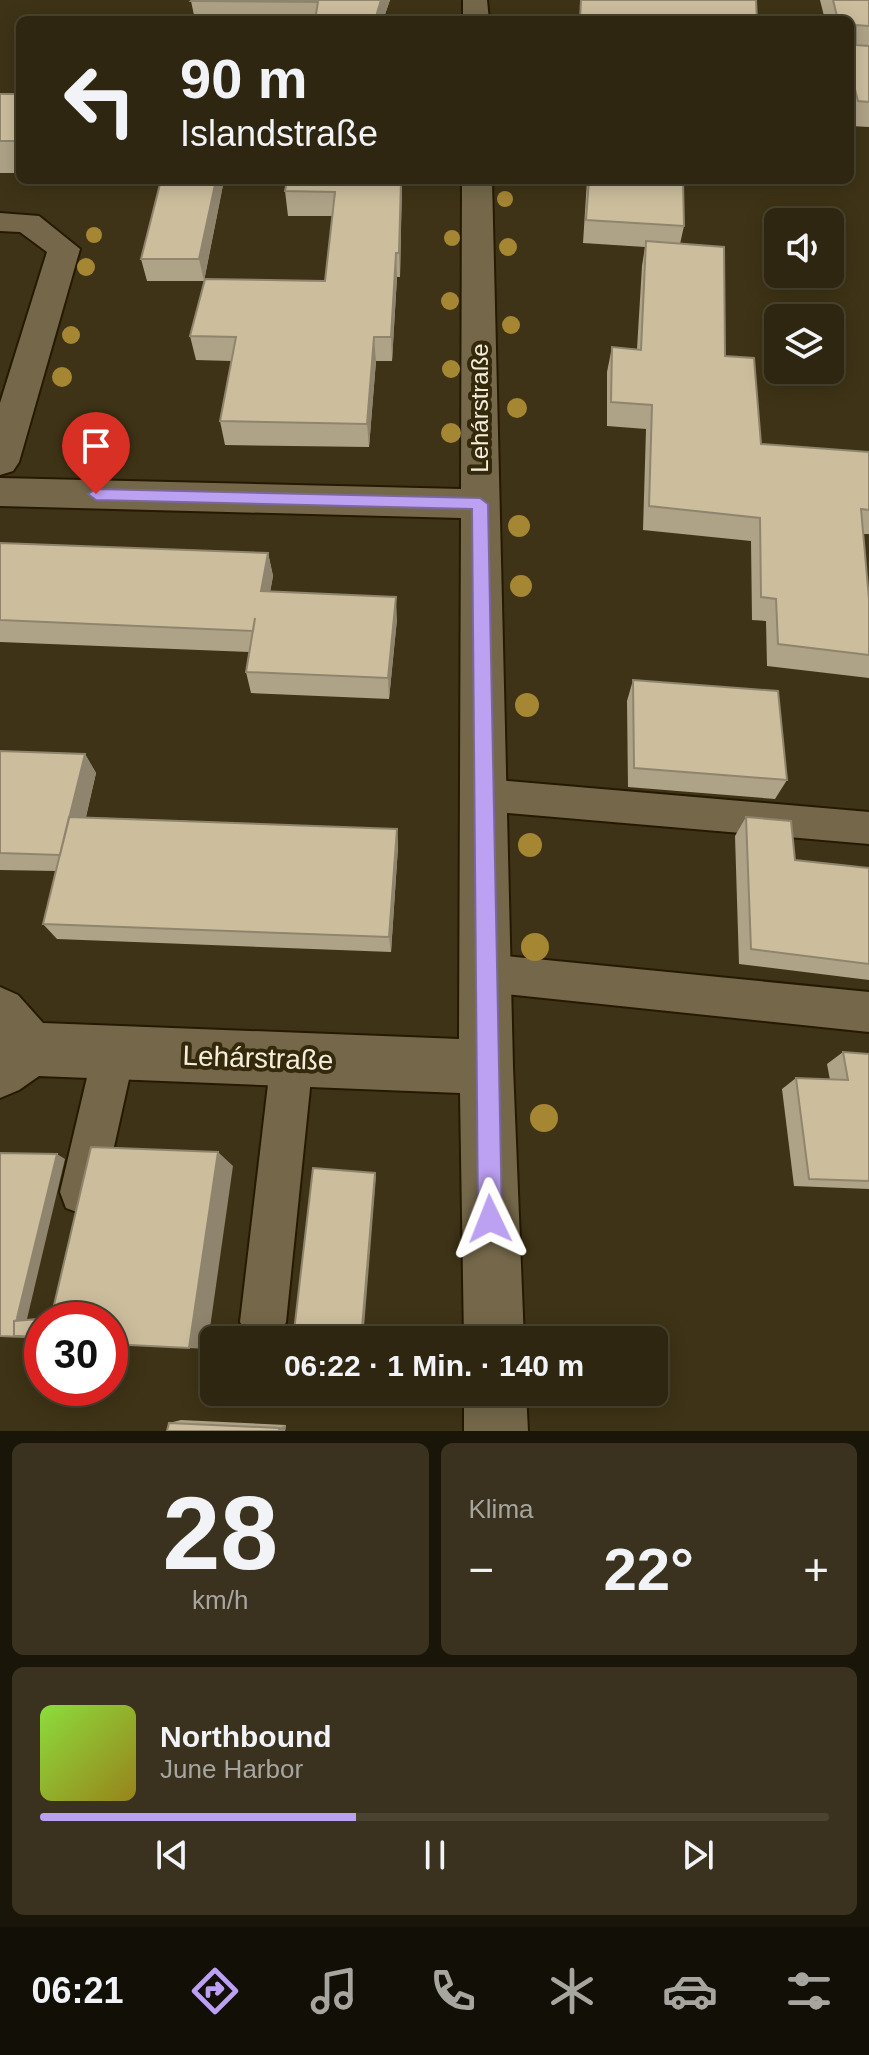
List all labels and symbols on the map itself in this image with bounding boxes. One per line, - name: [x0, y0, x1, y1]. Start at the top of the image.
- street label: Lehárstraße: [466, 343, 493, 473]
- pin: [62, 412, 130, 494]
- street label: Lehárstraße: [182, 1040, 334, 1076]
- position arrow: [448, 1177, 532, 1261]
- speed limit sign: 30: [24, 1302, 128, 1406]

